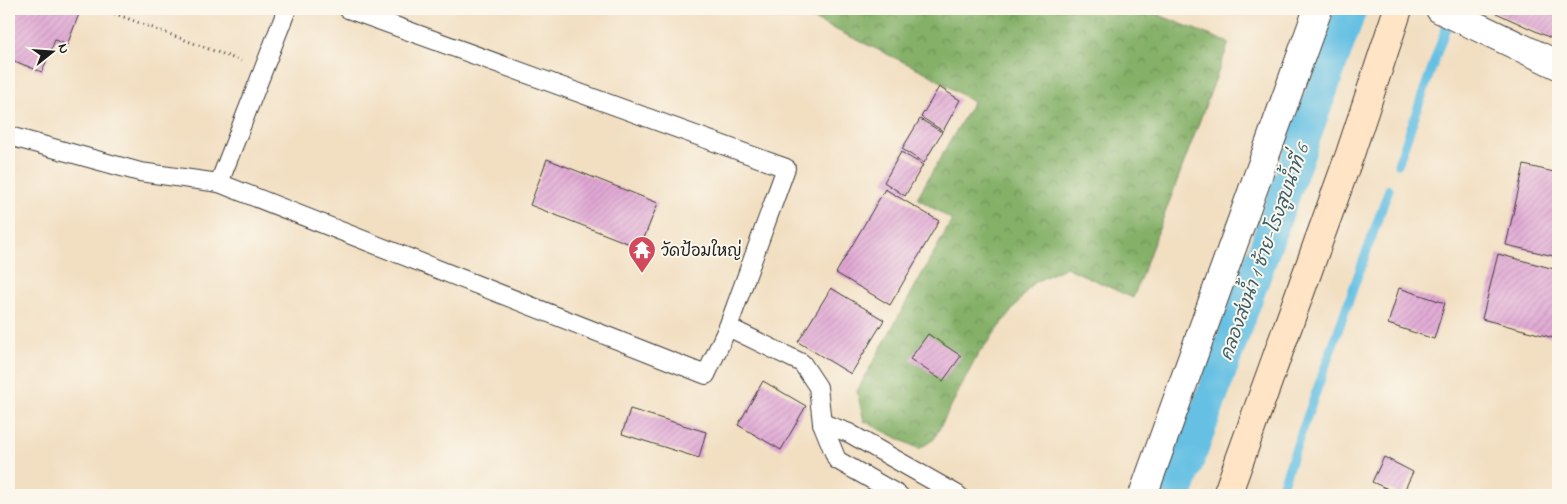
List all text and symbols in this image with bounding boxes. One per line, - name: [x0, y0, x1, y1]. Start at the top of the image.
- north arrow: [28, 28, 78, 78]
- text: N: [52, 41, 74, 56]
- water label: คลองส่งน้ำ 1 ซ้าย-โรงสูบน้ำที่ 6: [1209, 136, 1318, 364]
- temple icon: วัดป้อมใหญ่: [627, 235, 657, 274]
- place label: วัดป้อมใหญ่: [661, 239, 742, 264]

